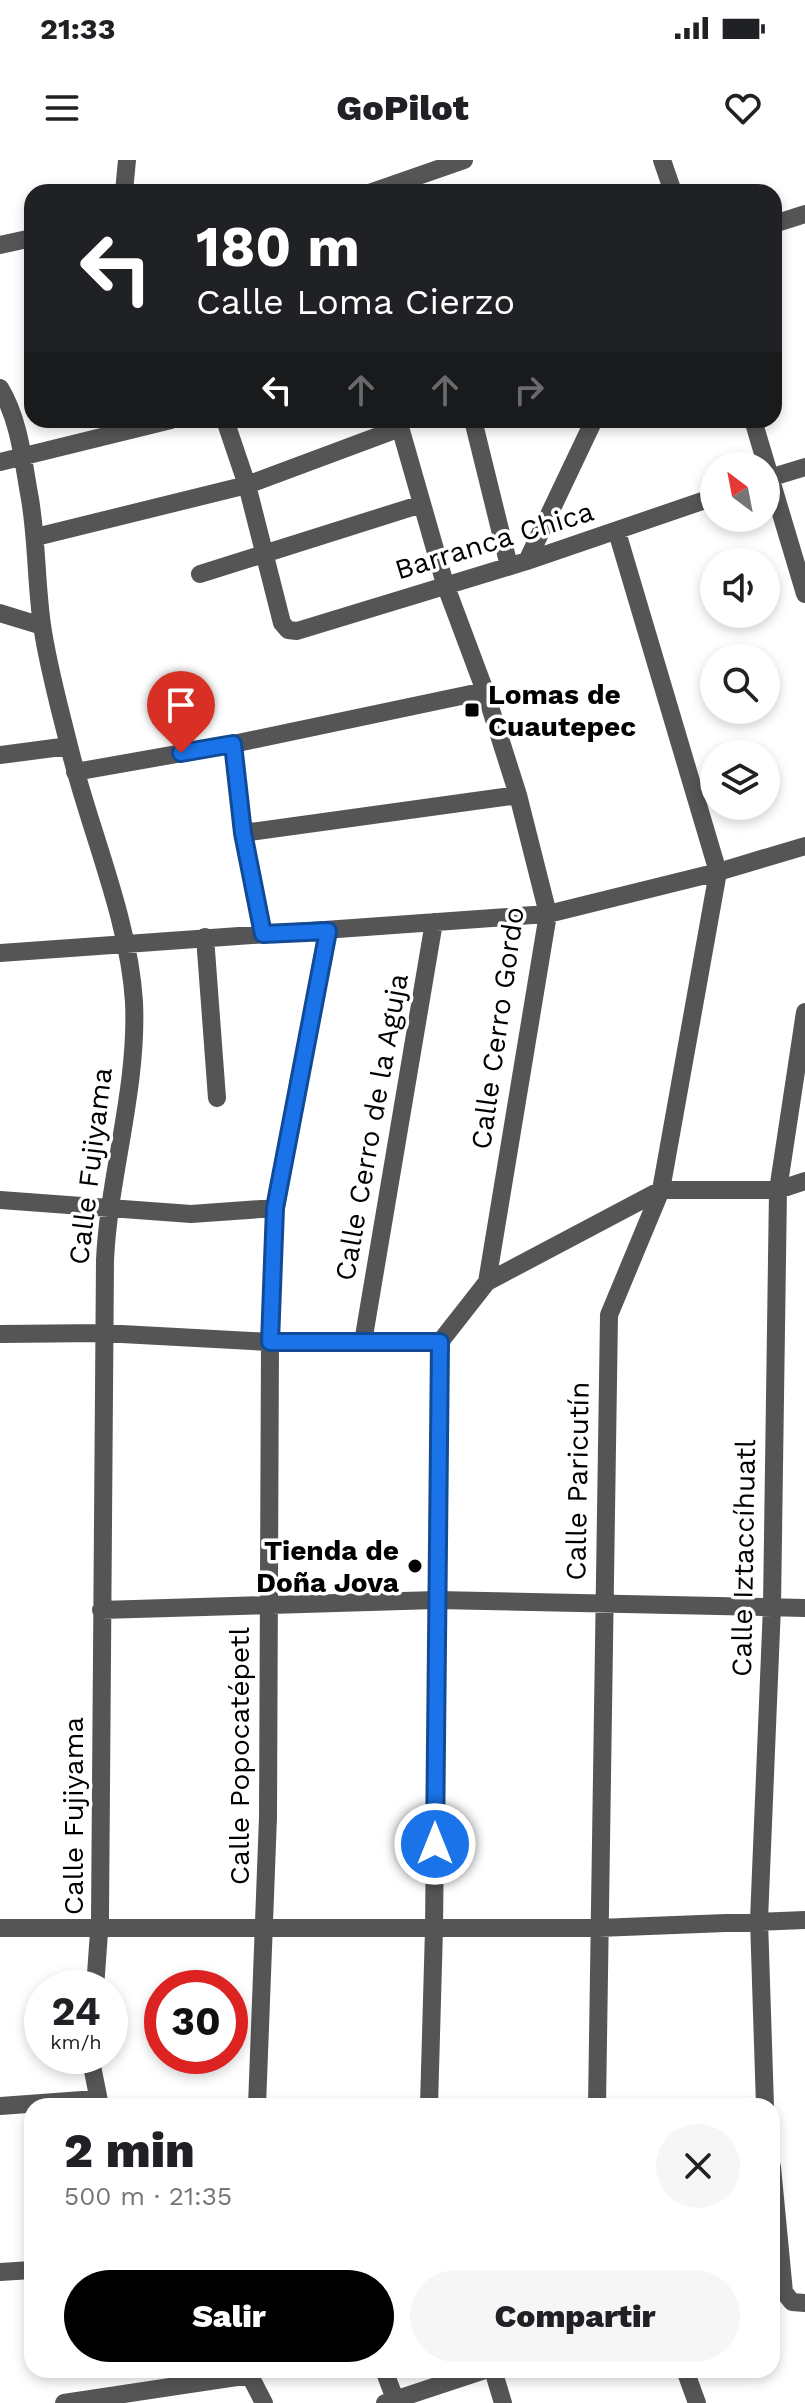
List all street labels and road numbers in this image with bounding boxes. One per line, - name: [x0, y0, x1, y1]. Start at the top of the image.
- street label: Barranca Chica: [391, 495, 597, 586]
- street label: Calle Cerro Gordo: [464, 905, 531, 1151]
- street label: Calle Cerro de la Aguja: [328, 971, 415, 1283]
- street label: Calle Fujiyama: [62, 1065, 119, 1267]
- street label: Calle Paricutín: [559, 1381, 596, 1581]
- street label: Calle Iztaccíhuatl: [725, 1439, 762, 1677]
- street label: Calle Popocatépetl: [223, 1626, 256, 1885]
- street label: Calle Fujiyama: [57, 1717, 90, 1915]

